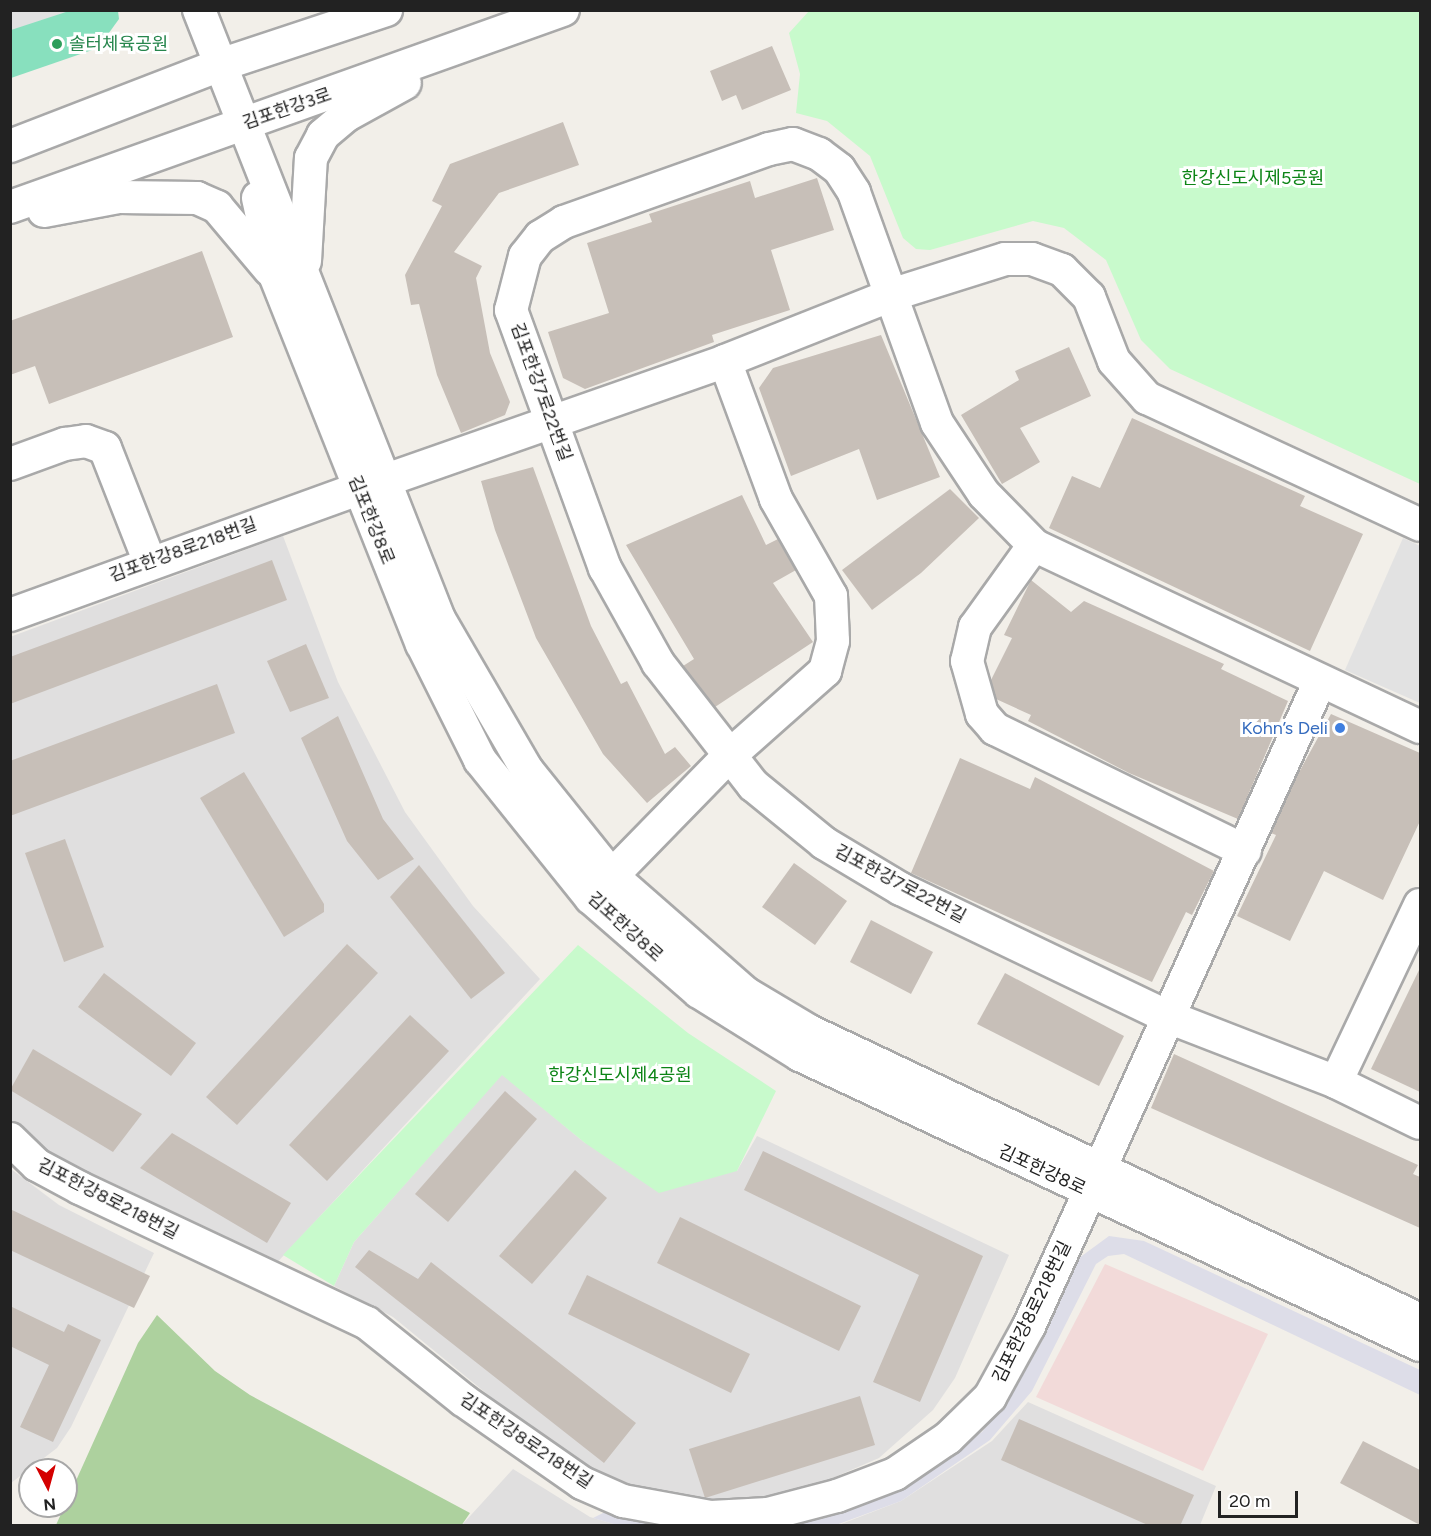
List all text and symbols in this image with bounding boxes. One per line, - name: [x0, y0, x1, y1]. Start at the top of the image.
- place label: 솔터체육공원: [69, 33, 168, 55]
- marker: 솔터체육공원: [50, 37, 64, 51]
- street label: 김포한강3로: [240, 84, 334, 134]
- park label: 한강신도시제5공원: [1182, 167, 1324, 189]
- street label: 김포한강7로22번길: [506, 320, 576, 464]
- street label: 김포한강8로: [343, 472, 399, 568]
- street label: 김포한강8로218번길: [106, 513, 260, 587]
- place label: Kohn’s Deli: [1241, 717, 1328, 739]
- marker: Kohn’s Deli: [1333, 721, 1347, 735]
- street label: 김포한강7로22번길: [831, 840, 969, 928]
- street label: 김포한강8로: [583, 888, 667, 966]
- park label: 한강신도시제4공원: [548, 1064, 692, 1086]
- street label: 김포한강8로: [995, 1140, 1089, 1200]
- street label: 김포한강8로218번길: [34, 1154, 182, 1244]
- street label: 김포한강8로218번길: [988, 1237, 1076, 1387]
- street label: 김포한강8로218번길: [455, 1389, 597, 1493]
- north arrow: [18, 1458, 78, 1518]
- scale bar: [1221, 1479, 1300, 1517]
- text: 20 m: [1229, 1490, 1270, 1512]
- text: N: [43, 1494, 57, 1515]

